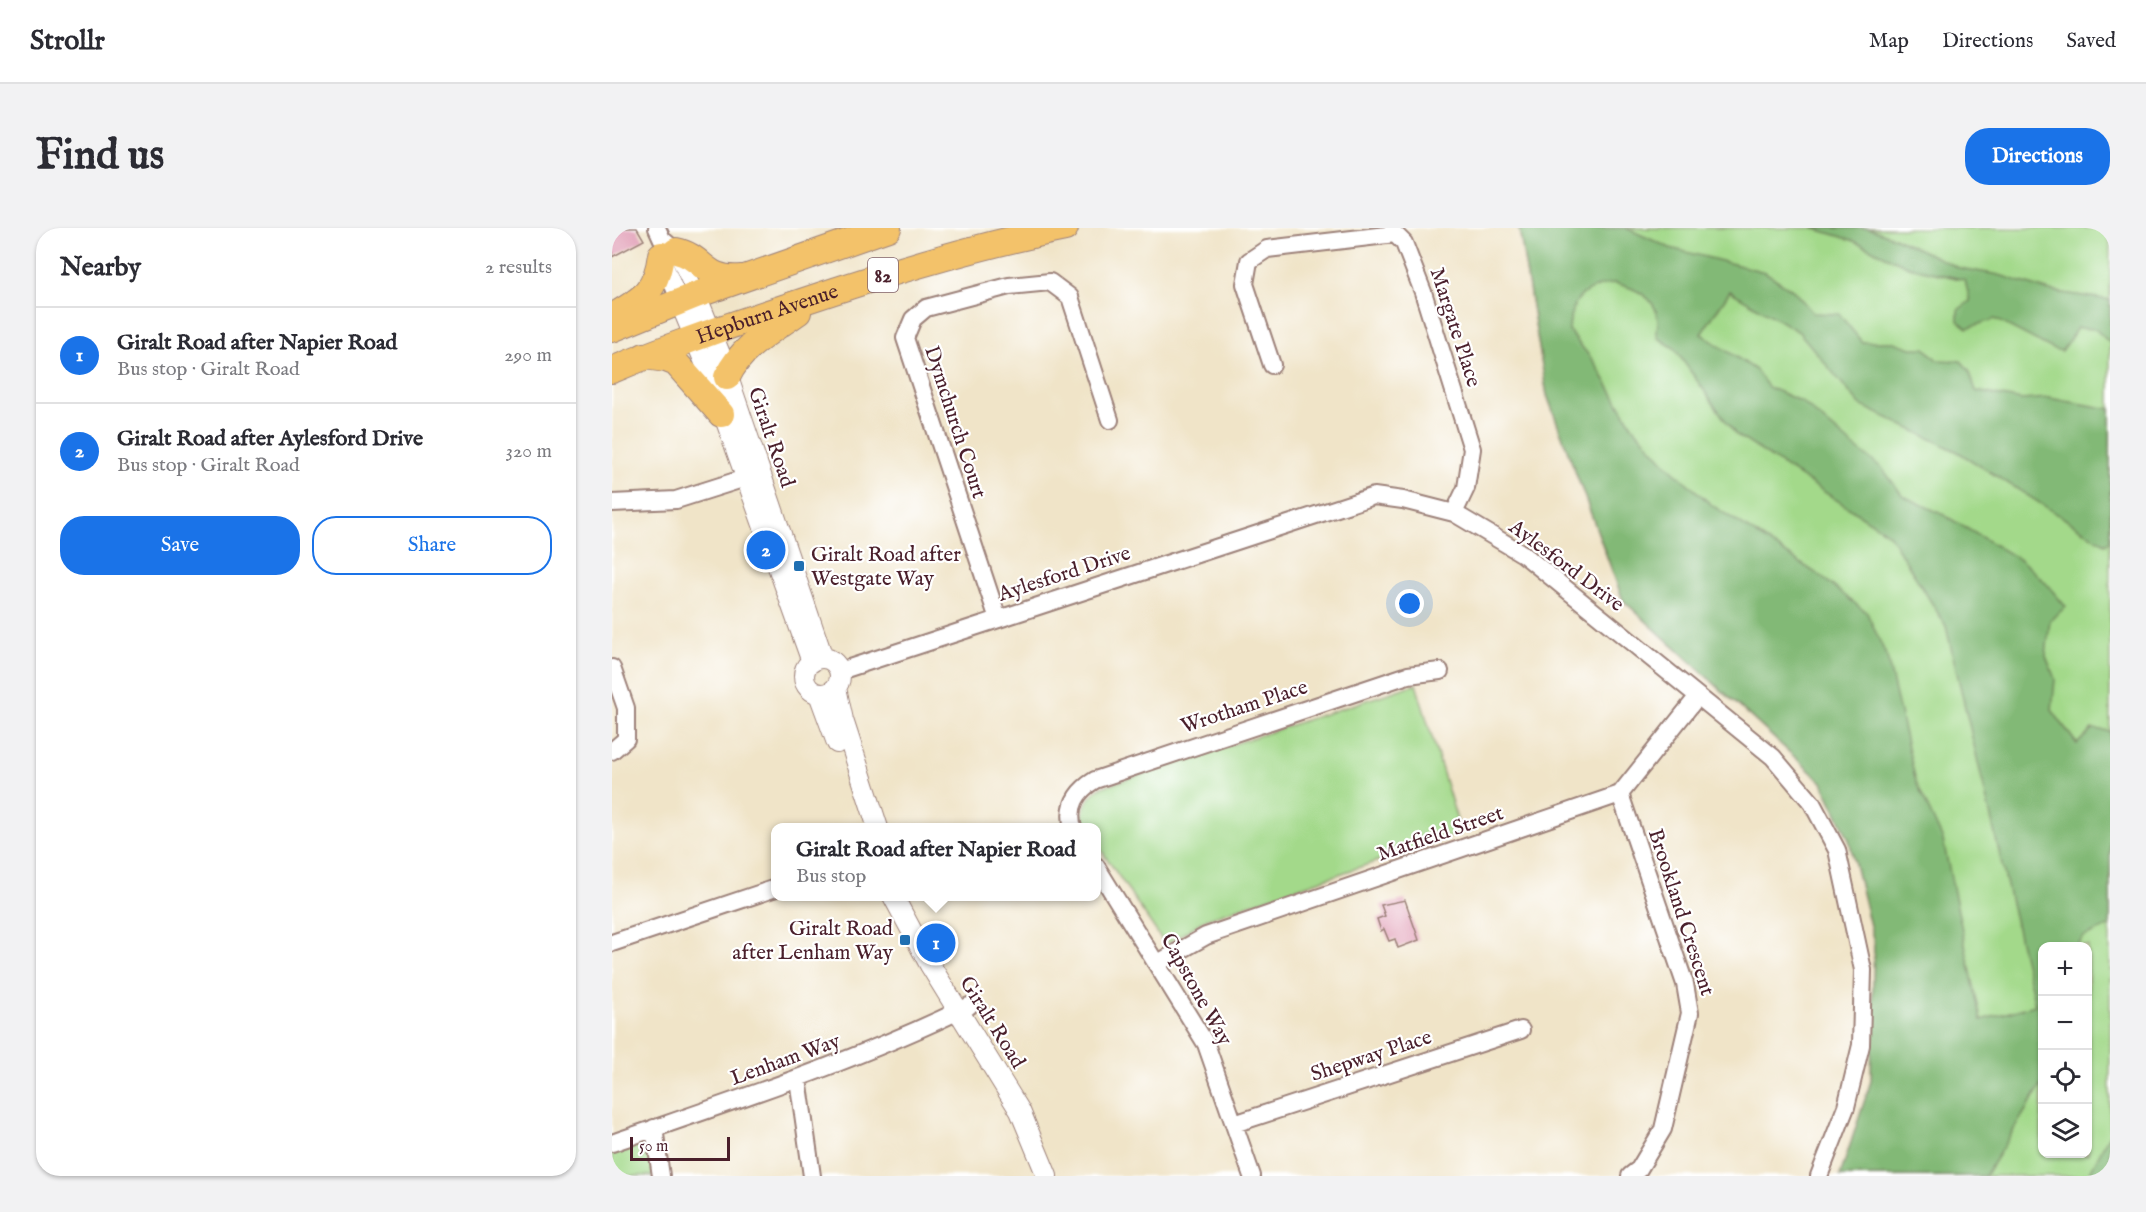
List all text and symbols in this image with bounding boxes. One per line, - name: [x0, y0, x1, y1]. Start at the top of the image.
- text: Strollr: [30, 24, 105, 59]
- text: Map: [1869, 28, 1909, 55]
- text: Directions: [1942, 28, 2033, 55]
- text: Saved: [2066, 28, 2116, 55]
- button: Directions: [1965, 128, 2110, 185]
- text: Find us: [36, 130, 164, 183]
- text: Nearby: [60, 251, 141, 284]
- text: 2 results: [485, 255, 552, 280]
- road number: 82: [868, 258, 898, 292]
- street label: Margate Place: [1423, 264, 1487, 391]
- street label: Hepburn Avenue: [693, 278, 842, 351]
- text: Giralt Road after Napier Road: [117, 329, 397, 357]
- text: 1: [76, 343, 83, 368]
- text: 290 m: [504, 343, 552, 368]
- street label: Dymchurch Court: [917, 343, 992, 502]
- text: Bus stop · Giralt Road: [117, 357, 300, 382]
- street label: Giralt Road: [741, 384, 801, 492]
- text: Giralt Road after Aylesford Drive: [117, 425, 423, 453]
- text: 2: [75, 439, 84, 464]
- text: 320 m: [506, 439, 552, 464]
- text: Bus stop · Giralt Road: [117, 453, 300, 478]
- street label: Aylesford Drive: [1502, 513, 1629, 619]
- button: Save: [60, 516, 300, 575]
- button: Share: [312, 516, 552, 575]
- pin: 2: [746, 528, 786, 572]
- street label: Aylesford Drive: [994, 540, 1134, 609]
- place label: Giralt Road after Westgate Way: [811, 542, 961, 593]
- marker: Giralt Road after Westgate Way: [792, 559, 806, 573]
- your location: [1395, 589, 1424, 618]
- street label: Wrotham Place: [1178, 674, 1312, 741]
- street label: Matfield Street: [1374, 800, 1507, 869]
- popup: [771, 823, 1101, 901]
- street label: Brookland Crescent: [1641, 826, 1720, 999]
- text: Giralt Road after Napier Road: [796, 836, 1076, 864]
- text: Bus stop: [796, 864, 866, 889]
- place label: Giralt Road after Lenham Way: [732, 916, 894, 967]
- pin: 1: [916, 920, 956, 966]
- street label: Capstone Way: [1154, 929, 1238, 1051]
- marker: Giralt Road after Lenham Way: [898, 933, 912, 947]
- map controls: [2038, 942, 2092, 1158]
- button: +: [2038, 942, 2092, 996]
- street label: Giralt Road: [953, 971, 1031, 1075]
- button: −: [2038, 996, 2092, 1050]
- street label: Shepway Place: [1307, 1024, 1436, 1089]
- street label: Lenham Way: [727, 1028, 845, 1093]
- button: locate: [2038, 1050, 2092, 1104]
- button: layers: [2038, 1104, 2092, 1158]
- scale bar: [630, 1134, 730, 1162]
- text: 50 m: [639, 1137, 668, 1157]

